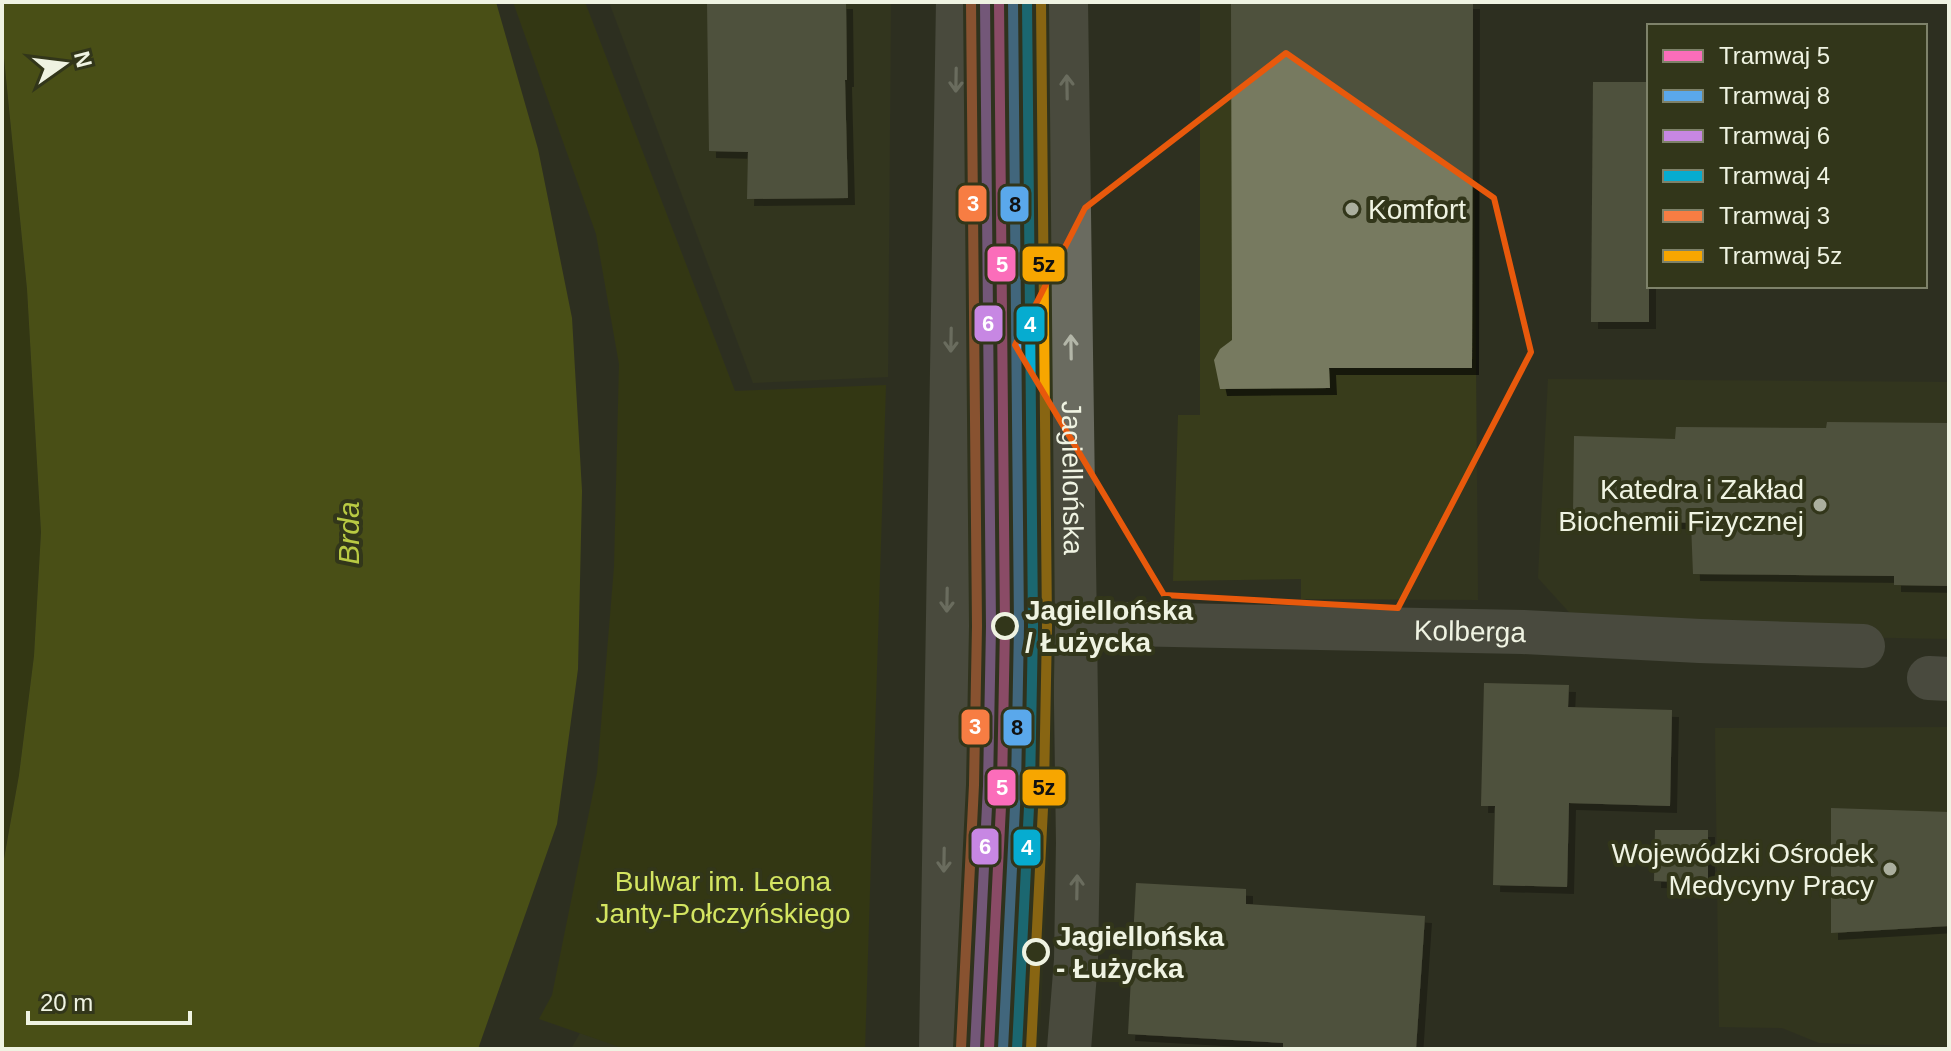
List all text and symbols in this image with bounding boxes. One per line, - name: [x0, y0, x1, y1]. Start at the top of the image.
- north arrow: [24, 24, 104, 104]
- legend: [1647, 24, 1927, 288]
- text: Tramwaj 5: [1719, 42, 1830, 69]
- text: N: [69, 49, 97, 70]
- one-way arrow: [949, 66, 964, 93]
- one-way arrow: [1059, 74, 1075, 101]
- text: Tramwaj 8: [1719, 82, 1830, 109]
- text: Tramwaj 6: [1719, 122, 1830, 149]
- text: Tramwaj 4: [1719, 162, 1830, 189]
- line badge: 3: [957, 184, 988, 223]
- line badge: 8: [999, 185, 1030, 223]
- text: 3: [967, 191, 979, 216]
- text: 8: [1009, 192, 1021, 217]
- place label: Komfort: [1368, 194, 1466, 225]
- marker: Komfort: [1343, 200, 1361, 218]
- text: Tramwaj 3: [1719, 202, 1830, 229]
- text: Tramwaj 5z: [1719, 242, 1842, 269]
- line badge: 5: [986, 245, 1017, 283]
- line badge: 5z: [1021, 245, 1066, 283]
- text: 5: [996, 252, 1008, 277]
- text: 5z: [1032, 252, 1056, 277]
- line badge: 6: [973, 304, 1004, 343]
- line badge: 4: [1015, 305, 1046, 343]
- text: 6: [982, 311, 994, 336]
- text: 4: [1024, 312, 1037, 337]
- one-way arrow: [944, 326, 959, 353]
- one-way arrow: [1064, 334, 1079, 361]
- street label: Jagiellońska: [1056, 401, 1089, 556]
- place label: Katedra i Zakład Biochemii Fizycznej: [1558, 474, 1804, 537]
- marker: Katedra i Zakład Biochemii Fizycznej: [1811, 496, 1829, 514]
- water label: Brda: [332, 501, 365, 565]
- one-way arrow: [939, 586, 955, 613]
- place label: Jagiellońska / Łużycka: [1025, 595, 1194, 658]
- marker: Jagiellońska / Łużycka: [992, 613, 1018, 639]
- street label: Kolberga: [1414, 614, 1527, 648]
- line badge: 3: [960, 708, 991, 746]
- line badge: 8: [1002, 708, 1033, 747]
- text: 3: [969, 714, 981, 739]
- text: 8: [1011, 715, 1023, 740]
- line badge: 5: [986, 768, 1017, 807]
- line badge: 5z: [1021, 768, 1067, 807]
- text: 5: [996, 775, 1008, 800]
- text: 5z: [1032, 775, 1056, 800]
- line badge: 6: [970, 827, 1000, 866]
- line badge: 4: [1012, 828, 1042, 867]
- text: 6: [979, 834, 991, 859]
- text: 4: [1021, 835, 1034, 860]
- place label: Wojewódzki Ośrodek Medycyny Pracy: [1612, 838, 1875, 901]
- one-way arrow: [936, 846, 952, 873]
- marker: Wojewódzki Ośrodek Medycyny Pracy: [1881, 860, 1899, 878]
- park label: Bulwar im. Leona Janty-Połczyńskiego: [595, 866, 851, 929]
- one-way arrow: [1069, 874, 1085, 901]
- place label: Jagiellońska - Łużycka: [1056, 921, 1225, 984]
- marker: Jagiellońska - Łużycka: [1023, 939, 1049, 965]
- scale bar: [28, 975, 190, 1025]
- text: 20 m: [40, 989, 93, 1016]

